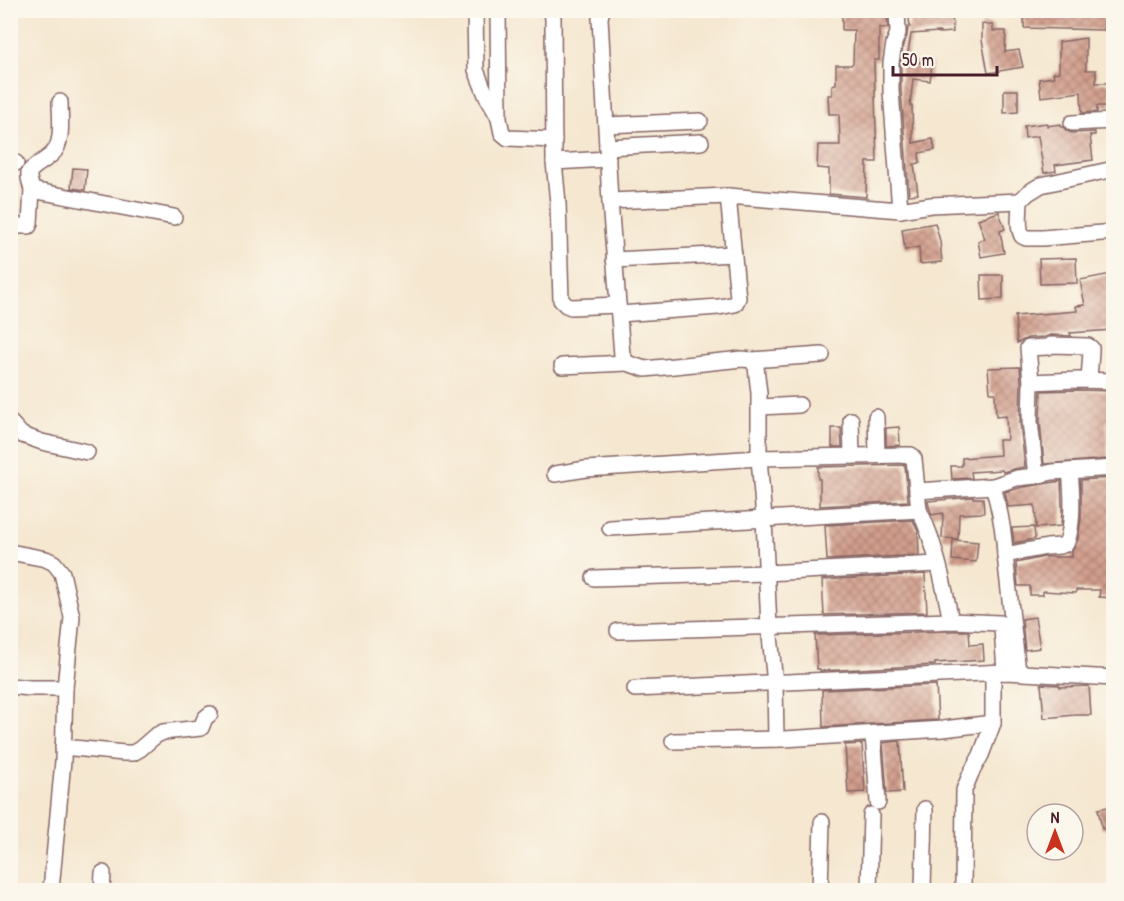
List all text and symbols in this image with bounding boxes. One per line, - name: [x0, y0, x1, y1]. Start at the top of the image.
- scale bar: [893, 39, 996, 77]
- text: 50 m: [902, 47, 934, 72]
- north arrow: [1025, 802, 1085, 862]
- text: N: [1051, 806, 1060, 828]

